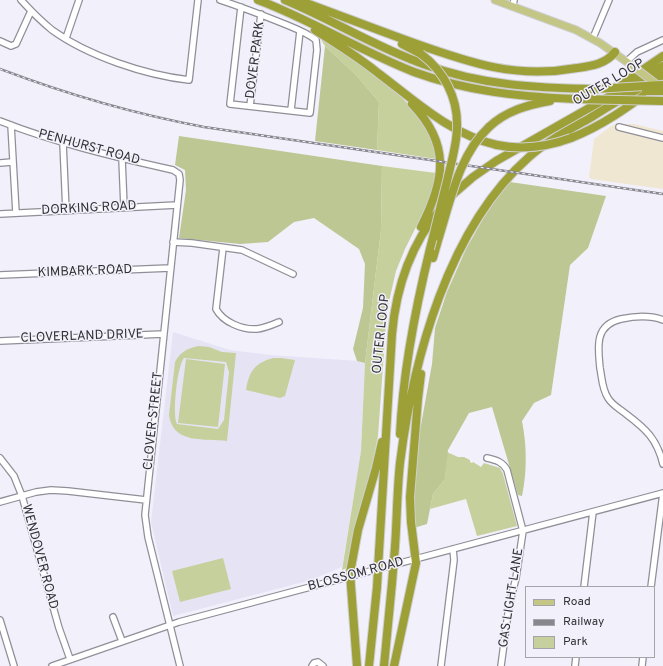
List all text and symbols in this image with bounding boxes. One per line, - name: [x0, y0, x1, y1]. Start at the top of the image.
- street label: DOVER PARK: [244, 20, 268, 100]
- street label: OUTER LOOP: [571, 56, 647, 110]
- street label: PENHURST ROAD: [36, 127, 142, 169]
- street label: DORKING ROAD: [41, 199, 137, 219]
- street label: KIMBARK ROAD: [37, 263, 133, 281]
- street label: OUTER LOOP: [370, 294, 394, 374]
- street label: CLOVERLAND DRIVE: [20, 327, 144, 347]
- street label: CLOVER STREET: [141, 371, 167, 471]
- street label: WENDOVER ROAD: [17, 503, 61, 611]
- street label: GAS LIGHT LANE: [496, 547, 528, 649]
- street label: BLOSSOM ROAD: [306, 555, 406, 595]
- legend: [525, 586, 655, 658]
- text: Road: [563, 594, 591, 610]
- text: Railway: [563, 614, 604, 630]
- text: Park: [563, 634, 588, 650]

